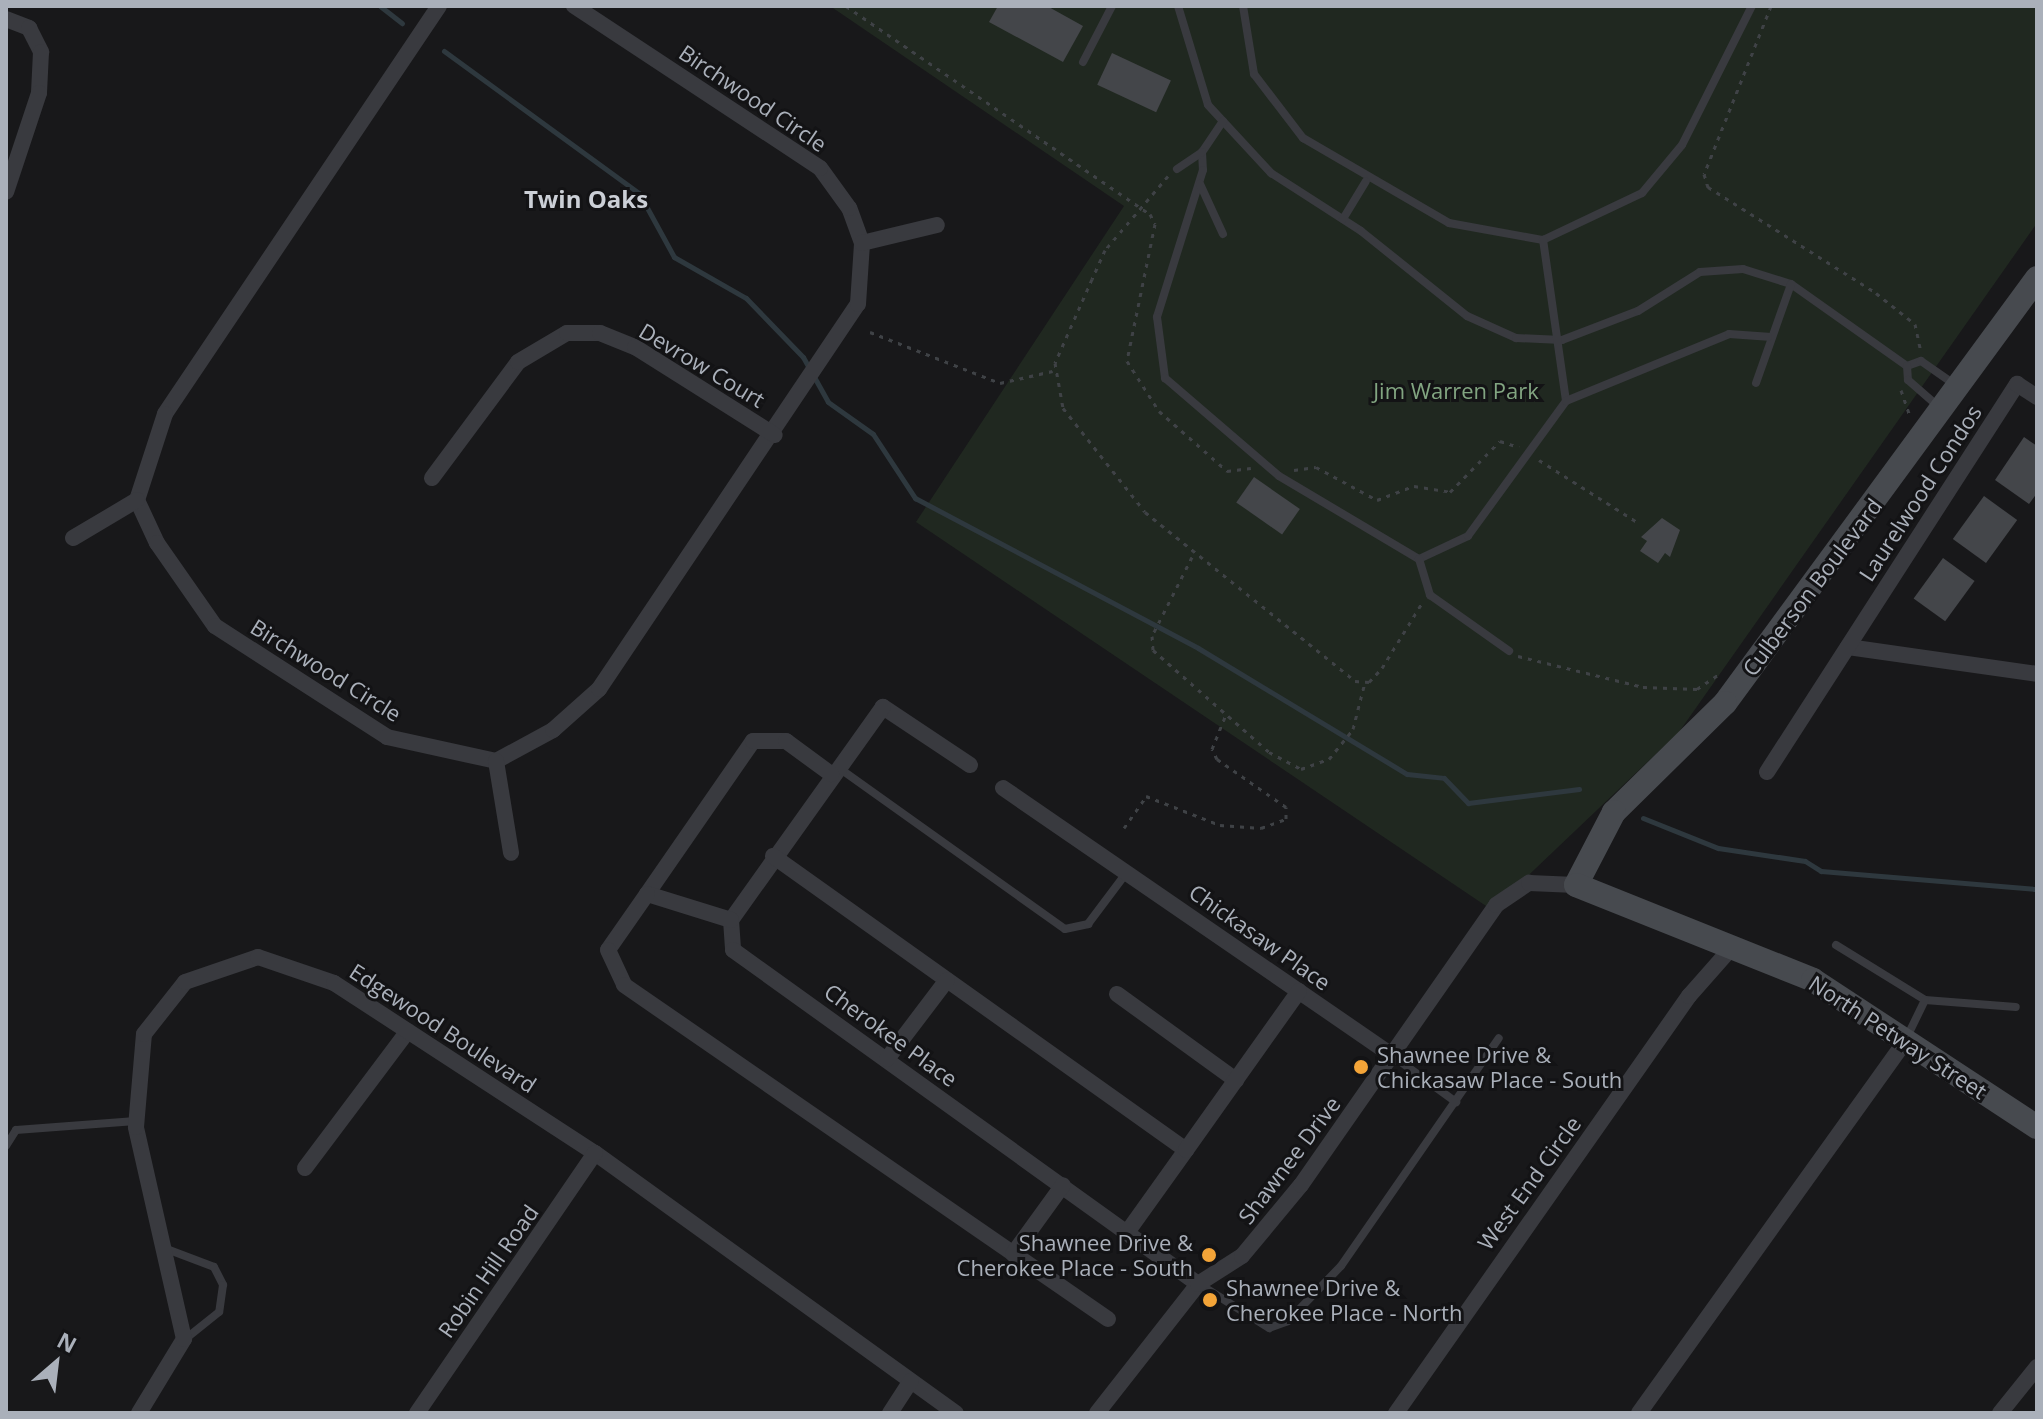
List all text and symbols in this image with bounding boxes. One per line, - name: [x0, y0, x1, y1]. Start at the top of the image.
- street label: Birchwood Circle: [674, 39, 832, 157]
- district label: Twin Oaks: [524, 185, 648, 213]
- street label: Devrow Court: [634, 317, 770, 413]
- park label: Jim Warren Park: [1373, 378, 1539, 404]
- street label: Laurelwood Condos: [1853, 400, 1987, 586]
- street label: Culberson Boulevard: [1737, 493, 1887, 681]
- street label: Birchwood Circle: [246, 613, 406, 727]
- street label: Chickasaw Place: [1184, 878, 1336, 996]
- street label: Edgewood Boulevard: [345, 958, 541, 1098]
- street label: North Petway Street: [1804, 970, 1992, 1104]
- street label: Cherokee Place: [819, 978, 963, 1092]
- place label: Shawnee Drive & Chickasaw Place - South: [1377, 1041, 1622, 1092]
- marker: Shawnee Drive & Chickasaw Place - South: [1352, 1058, 1370, 1076]
- street label: Shawnee Drive: [1233, 1091, 1345, 1229]
- street label: West End Circle: [1472, 1111, 1586, 1255]
- street label: Robin Hill Road: [432, 1199, 544, 1343]
- place label: Shawnee Drive & Cherokee Place - South: [957, 1229, 1193, 1280]
- marker: Shawnee Drive & Cherokee Place - South: [1200, 1246, 1218, 1264]
- place label: Shawnee Drive & Cherokee Place - North: [1226, 1274, 1462, 1326]
- marker: Shawnee Drive & Cherokee Place - North: [1201, 1291, 1219, 1309]
- north arrow: [16, 1323, 96, 1403]
- text: N: [52, 1324, 82, 1359]

